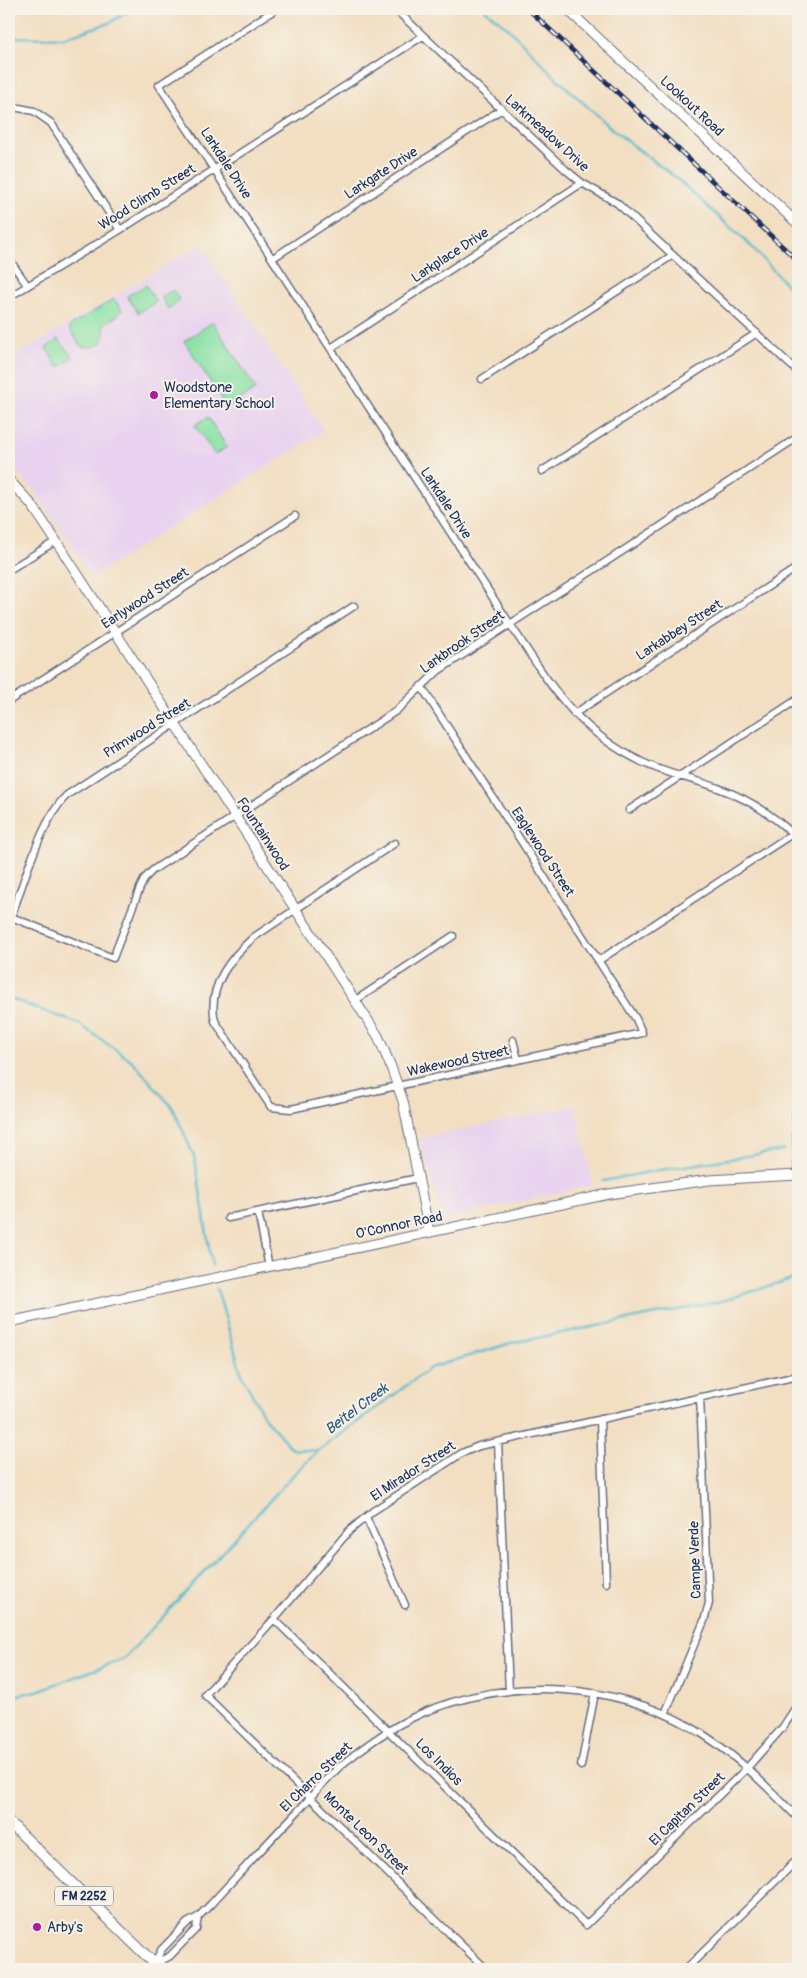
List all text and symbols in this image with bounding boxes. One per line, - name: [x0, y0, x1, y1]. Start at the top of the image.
- street label: Lookout Road: [657, 72, 728, 140]
- street label: Larkmeadow Drive: [501, 91, 593, 175]
- street label: Larkdale Drive: [197, 124, 255, 202]
- street label: Larkgate Drive: [341, 143, 421, 203]
- street label: Wood Climb Street: [95, 160, 199, 234]
- street label: Larkplace Drive: [408, 224, 492, 286]
- place label: Woodstone Elementary School: [164, 379, 275, 412]
- marker: Woodstone Elementary School: [148, 389, 160, 401]
- street label: Larkdale Drive: [417, 464, 475, 542]
- street label: Earlywood Street: [98, 563, 192, 632]
- street label: Larkabbey Street: [633, 596, 726, 664]
- street label: Larkbrook Street: [417, 607, 508, 677]
- street label: Primwood Street: [100, 694, 194, 762]
- street label: Fountainwood: [233, 794, 293, 874]
- street label: Eaglewood Street: [508, 804, 578, 900]
- street label: Wakewood Street: [406, 1042, 511, 1080]
- street label: O'Connor Road: [354, 1207, 444, 1242]
- water label: Beitel Creek: [322, 1378, 394, 1439]
- street label: El Mirador Street: [367, 1437, 459, 1505]
- street label: Campe Verde: [685, 1521, 705, 1599]
- street label: Los Indios: [412, 1735, 467, 1790]
- street label: El Charro Street: [276, 1738, 356, 1816]
- street label: El Capitan Street: [646, 1768, 729, 1849]
- street label: Monte Leon Street: [320, 1788, 412, 1878]
- road number: FM 2252: [55, 1886, 113, 1905]
- place label: Arby's: [47, 1919, 83, 1936]
- marker: Arby's: [31, 1921, 43, 1933]

